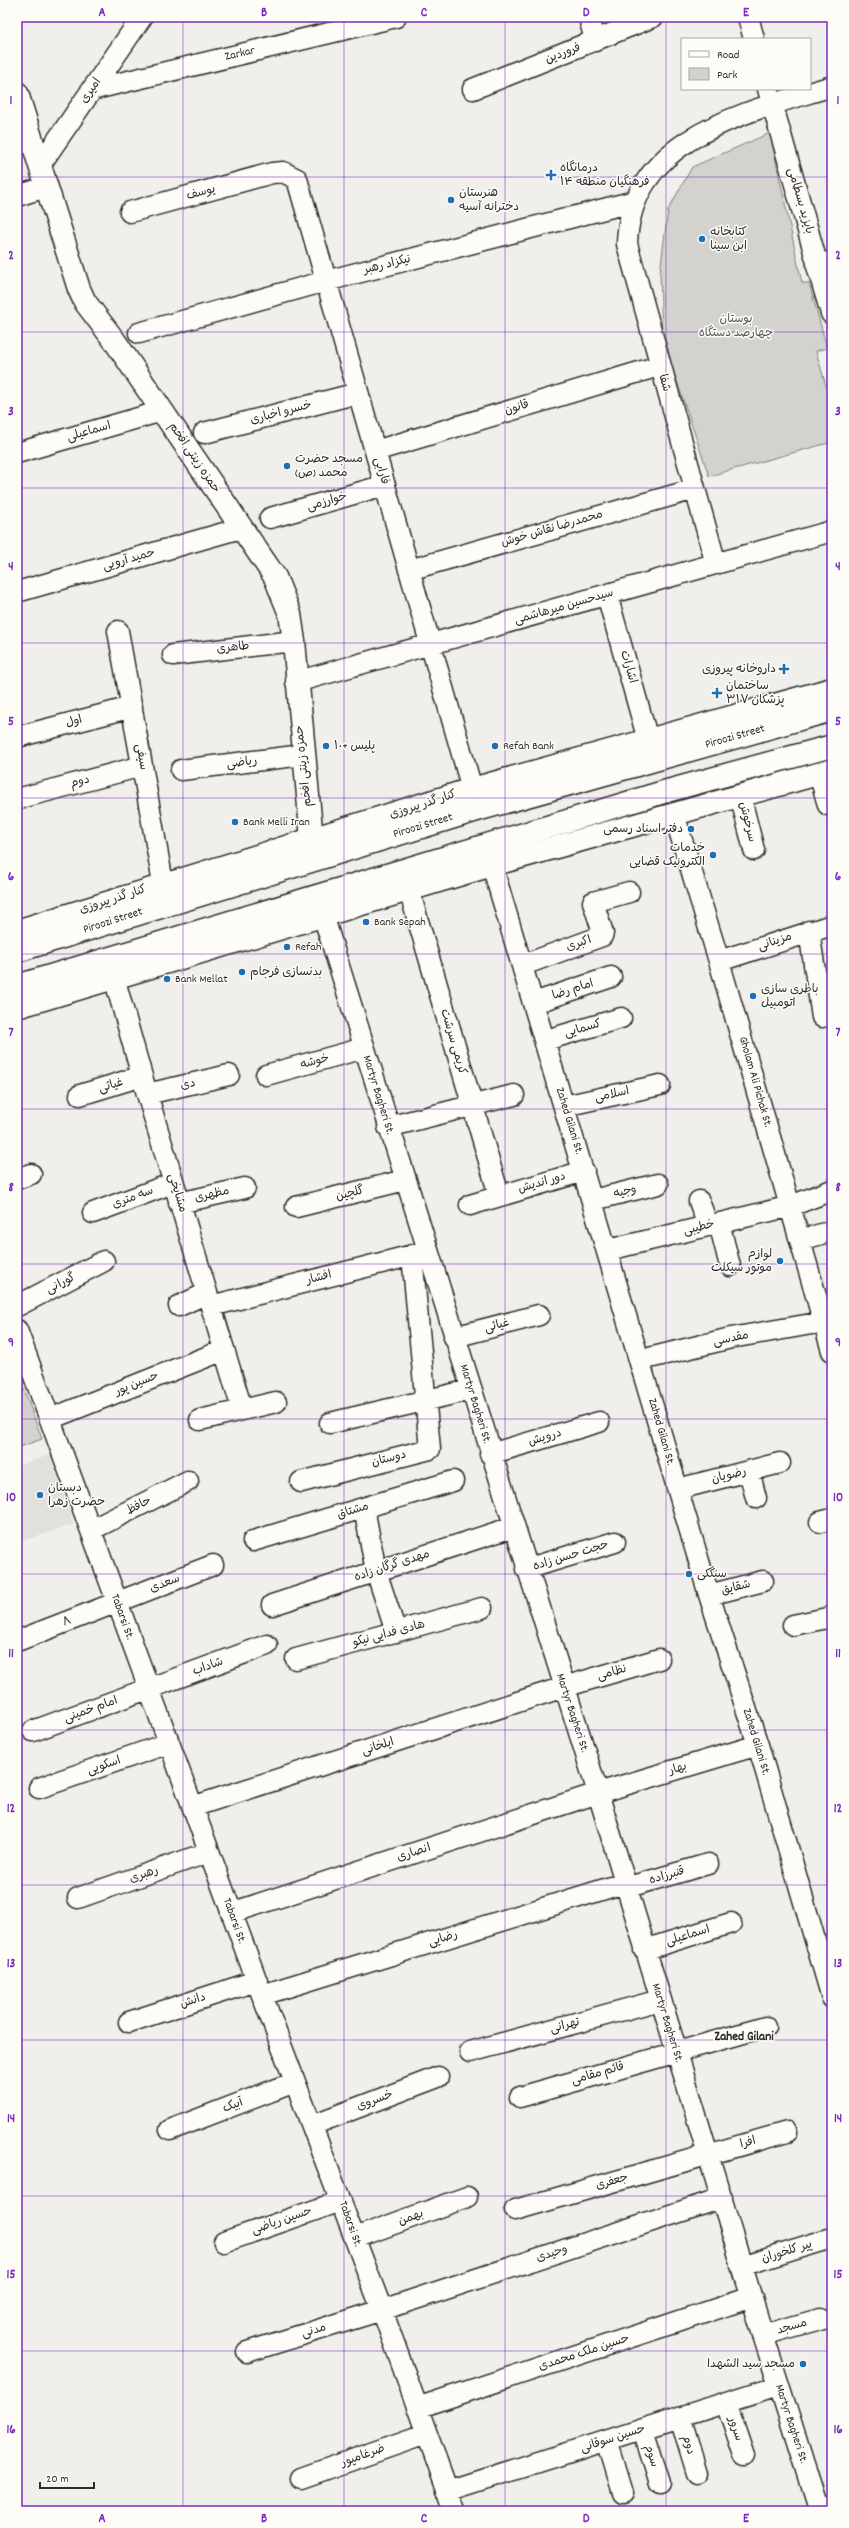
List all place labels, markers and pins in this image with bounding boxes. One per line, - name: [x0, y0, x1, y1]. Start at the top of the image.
- place label: درمانگاه فرهنگیان منطقه ۱۴: [560, 160, 649, 191]
- marker: درمانگاه فرهنگیان منطقه ۱۴: [545, 169, 557, 181]
- place label: هنرستان دخترانه آسیه: [459, 185, 519, 216]
- marker: هنرستان دخترانه آسیه: [446, 195, 456, 205]
- place label: کتابخانه ابن سینا: [710, 224, 747, 255]
- marker: کتابخانه ابن سینا: [697, 234, 707, 244]
- place label: مسجد حضرت محمد (ص): [295, 451, 363, 482]
- marker: مسجد حضرت محمد (ص): [282, 461, 292, 471]
- place label: داروخانه پیروزی: [702, 661, 776, 678]
- marker: داروخانه پیروزی: [779, 664, 789, 674]
- place label: ساختمان پزشکان ۳۱۷: [726, 678, 784, 709]
- marker: ساختمان پزشکان ۳۱۷: [711, 687, 723, 699]
- place label: پلیس +۱۰: [334, 738, 375, 755]
- place label: Refah Bank: [503, 738, 554, 755]
- marker: پلیس +۱۰: [321, 741, 331, 751]
- marker: Refah Bank: [490, 741, 500, 751]
- place label: Bank Melli Iran: [243, 814, 310, 831]
- marker: Bank Melli Iran: [230, 817, 240, 827]
- place label: دفتر اسناد رسمی: [603, 821, 683, 838]
- marker: دفتر اسناد رسمی: [686, 824, 696, 834]
- place label: خدمات الکترونیک قضایی: [629, 840, 705, 871]
- marker: خدمات الکترونیک قضایی: [708, 850, 718, 860]
- place label: Bank Sepah: [374, 914, 426, 931]
- marker: Bank Sepah: [361, 917, 371, 927]
- place label: Refah: [295, 939, 321, 956]
- marker: Refah: [282, 942, 292, 952]
- place label: بدنسازی فرجام: [250, 964, 322, 981]
- marker: بدنسازی فرجام: [237, 967, 247, 977]
- place label: Bank Mellat: [175, 971, 228, 988]
- marker: Bank Mellat: [162, 974, 172, 984]
- place label: باطری سازی اتومبیل: [761, 981, 818, 1012]
- marker: باطری سازی اتومبیل: [748, 991, 758, 1001]
- place label: لوازم موتور سیکلت: [711, 1246, 772, 1277]
- marker: لوازم موتور سیکلت: [775, 1256, 785, 1266]
- place label: دبستان حضرت زهرا: [48, 1480, 105, 1511]
- marker: دبستان حضرت زهرا: [35, 1490, 45, 1500]
- place label: سنگکی: [697, 1566, 727, 1583]
- marker: سنگکی: [684, 1569, 694, 1579]
- place label: مسجد سید الشهدا: [707, 2356, 795, 2373]
- marker: مسجد سید الشهدا: [798, 2359, 808, 2369]

